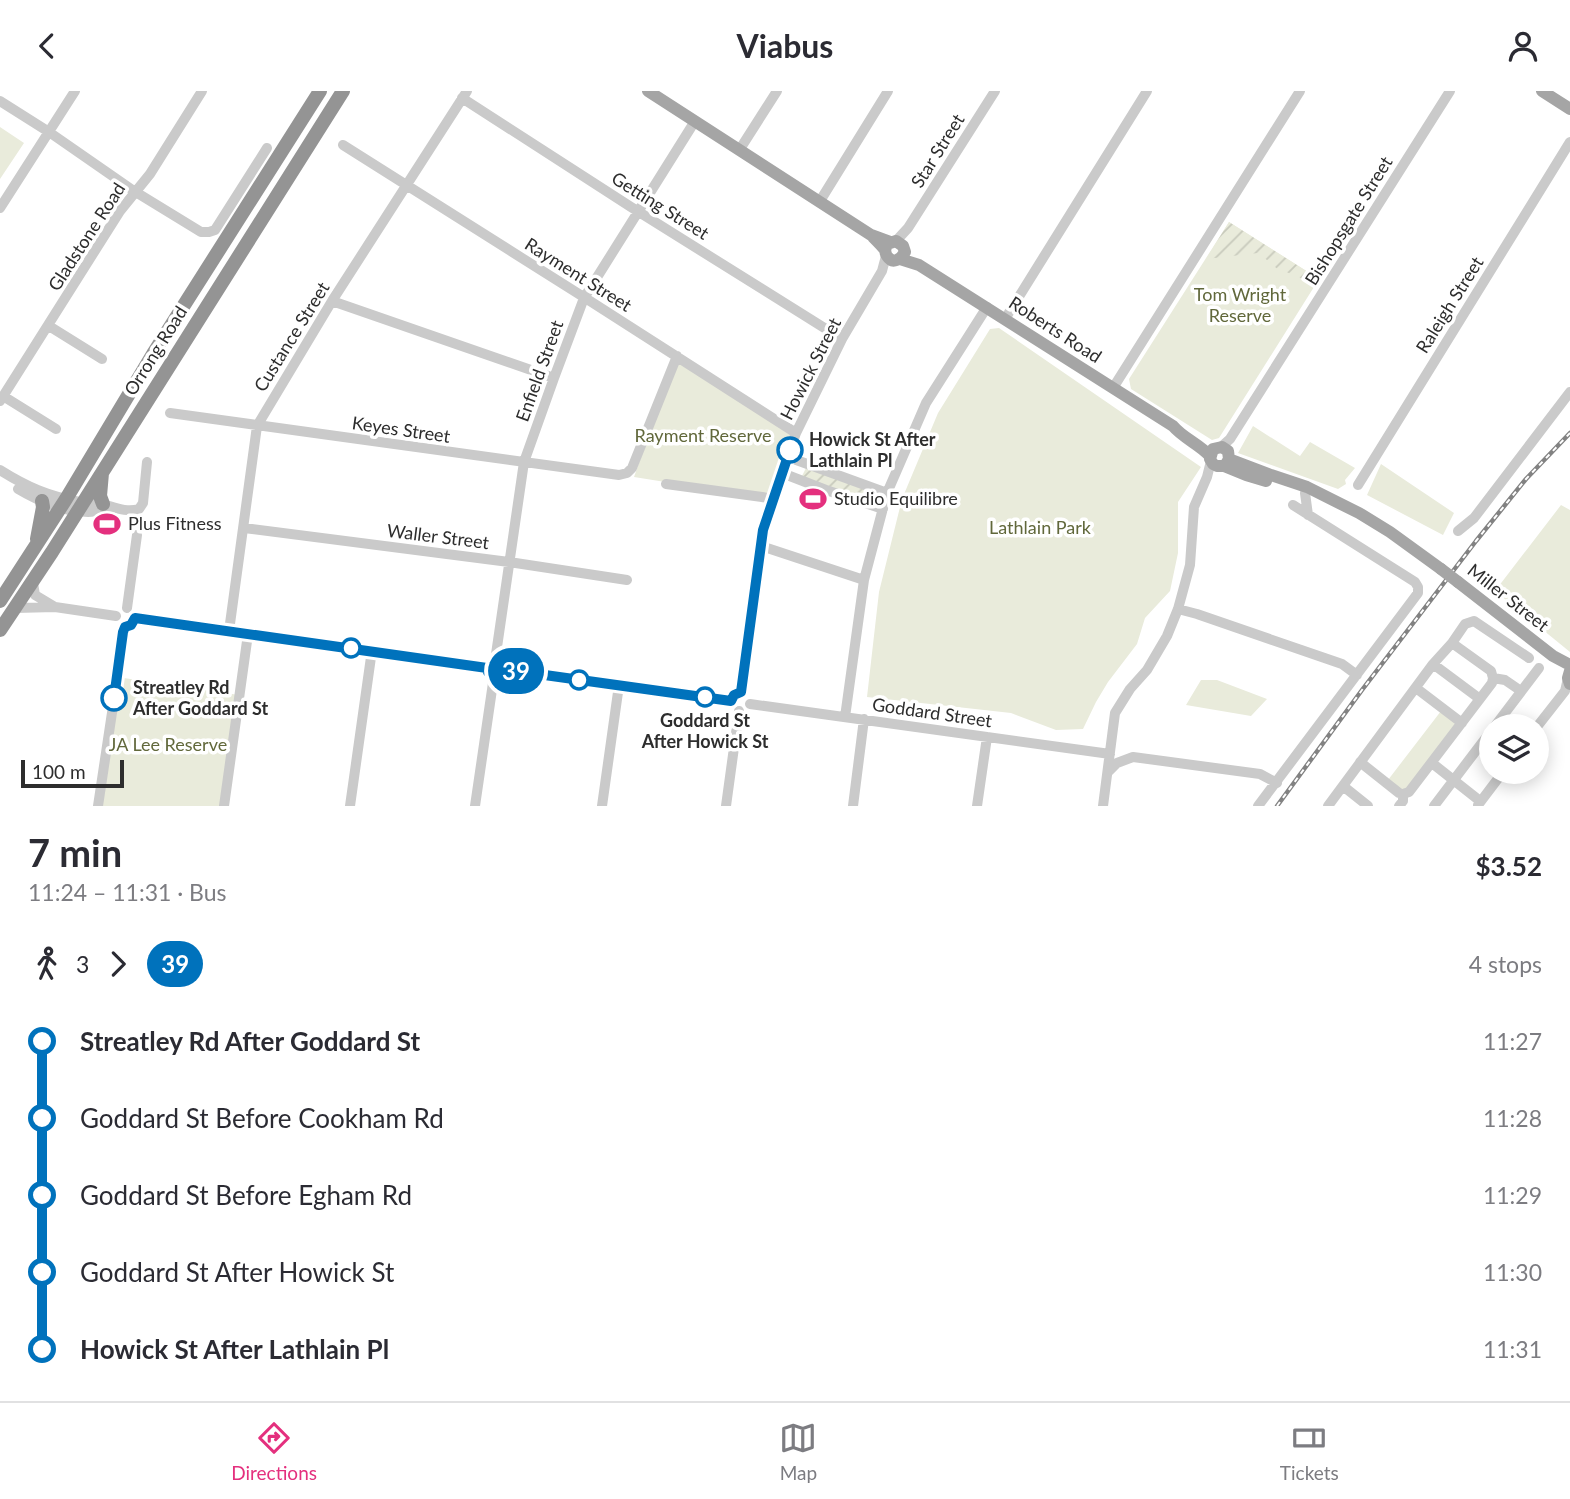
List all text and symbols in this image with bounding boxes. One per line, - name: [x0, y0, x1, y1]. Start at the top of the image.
- text: Viabus: [737, 26, 833, 65]
- icon: back: [28, 27, 66, 65]
- icon: person: [1504, 27, 1542, 65]
- street label: Star Street: [906, 109, 969, 191]
- street label: Bishopsgate Street: [1300, 152, 1397, 289]
- street label: Getting Street: [608, 167, 714, 244]
- street label: Gladstone Road: [43, 178, 129, 295]
- street label: Rayment Street: [521, 233, 636, 316]
- street label: Raleigh Street: [1411, 252, 1488, 357]
- street label: Custance Street: [249, 277, 334, 395]
- park label: Tom Wright Reserve: [1194, 283, 1287, 326]
- street label: Roberts Road: [1005, 291, 1106, 367]
- street label: Orrong Road: [119, 302, 191, 399]
- street label: Howick Street: [775, 313, 846, 423]
- street label: Enfield Street: [511, 316, 568, 424]
- street label: Keyes Street: [351, 411, 452, 447]
- park label: Rayment Reserve: [634, 424, 772, 446]
- place label: Howick St After Lathlain Pl: [809, 428, 936, 471]
- marker: Howick St After Lathlain Pl: [777, 437, 803, 463]
- sports icon: Studio Equilibre: [798, 484, 828, 514]
- place label: Studio Equilibre: [834, 487, 958, 509]
- sports icon: Plus Fitness: [92, 509, 122, 539]
- place label: Plus Fitness: [128, 512, 222, 534]
- park label: Lathlain Park: [989, 516, 1092, 538]
- street label: Waller Street: [386, 519, 491, 553]
- street label: Miller Street: [1464, 559, 1554, 636]
- unlabelled marker: [341, 638, 361, 658]
- line badge: 39: [484, 648, 548, 694]
- text: 39: [502, 656, 530, 685]
- unlabelled marker: [569, 670, 589, 690]
- place label: Streatley Rd After Goddard St: [132, 676, 268, 719]
- marker: Streatley Rd After Goddard St: [101, 685, 127, 711]
- marker: Goddard St After Howick St: [695, 687, 715, 707]
- street label: Goddard Street: [871, 693, 994, 731]
- place label: Goddard St After Howick St: [641, 709, 769, 752]
- map controls: [1479, 714, 1549, 784]
- button: layers: [1479, 714, 1549, 784]
- park label: JA Lee Reserve: [109, 733, 227, 755]
- scale bar: [21, 757, 124, 789]
- text: 100 m: [32, 760, 86, 783]
- text: 7 min: [28, 829, 122, 875]
- text: $3.52: [1476, 850, 1542, 882]
- text: 11:24 – 11:31 · Bus: [28, 878, 227, 906]
- icon: walk: [28, 945, 66, 983]
- icon: forward: [99, 945, 137, 983]
- text: 39: [161, 949, 189, 978]
- text: 3: [76, 950, 89, 978]
- text: 4 stops: [1469, 950, 1542, 978]
- text: Streatley Rd After Goddard St: [80, 1025, 420, 1057]
- text: 11:27: [1483, 1027, 1542, 1055]
- text: Goddard St Before Cookham Rd: [80, 1102, 444, 1134]
- text: 11:28: [1483, 1104, 1542, 1132]
- text: Goddard St Before Egham Rd: [80, 1179, 412, 1211]
- text: 11:29: [1483, 1181, 1542, 1209]
- text: Goddard St After Howick St: [80, 1256, 394, 1288]
- text: 11:30: [1483, 1258, 1542, 1286]
- text: Howick St After Lathlain Pl: [80, 1333, 389, 1365]
- text: 11:31: [1483, 1335, 1542, 1363]
- tab: Directions: [231, 1419, 317, 1484]
- tab: Map: [779, 1419, 817, 1484]
- tab: Tickets: [1280, 1419, 1339, 1484]

